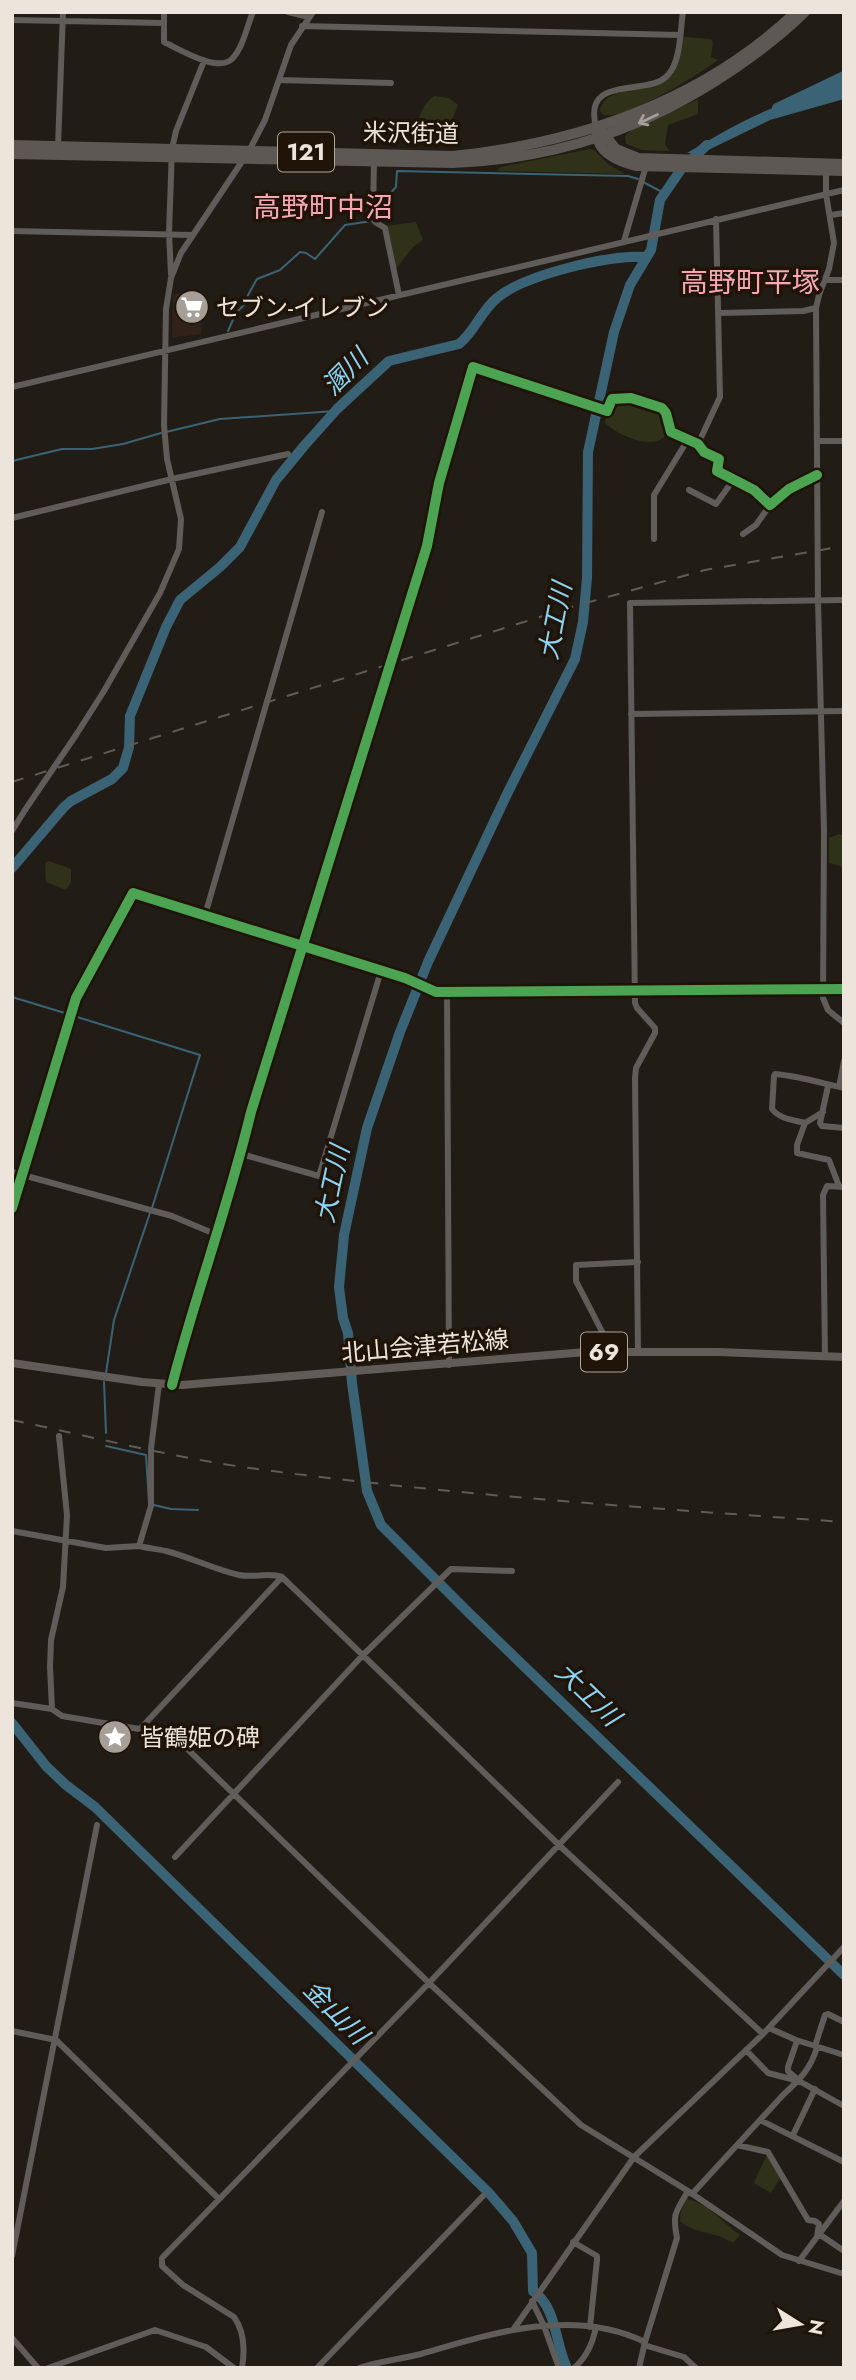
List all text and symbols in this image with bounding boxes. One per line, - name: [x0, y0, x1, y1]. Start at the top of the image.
- one-way arrow: [638, 113, 659, 126]
- street label: 米沢街道: [363, 115, 459, 151]
- road number: 121: [278, 132, 334, 172]
- district label: 高野町中沼: [253, 187, 393, 228]
- district label: 高野町平塚: [680, 262, 820, 303]
- supermarket icon: セブン-イレブン: [173, 288, 211, 326]
- place label: セブン-イレブン: [216, 290, 389, 325]
- water label: 溷川: [313, 338, 379, 404]
- water label: 大工川: [529, 576, 582, 663]
- water label: 大工川: [305, 1139, 359, 1226]
- street label: 北山会津若松線: [340, 1321, 510, 1371]
- road number: 69: [581, 1332, 627, 1372]
- water label: 大工川: [547, 1653, 631, 1737]
- place icon: 皆鶴姫の碑: [96, 1718, 134, 1756]
- place label: 皆鶴姫の碑: [140, 1720, 260, 1755]
- water label: 金山川: [295, 1971, 379, 2055]
- north arrow: [765, 2289, 835, 2359]
- text: N: [802, 2317, 831, 2337]

